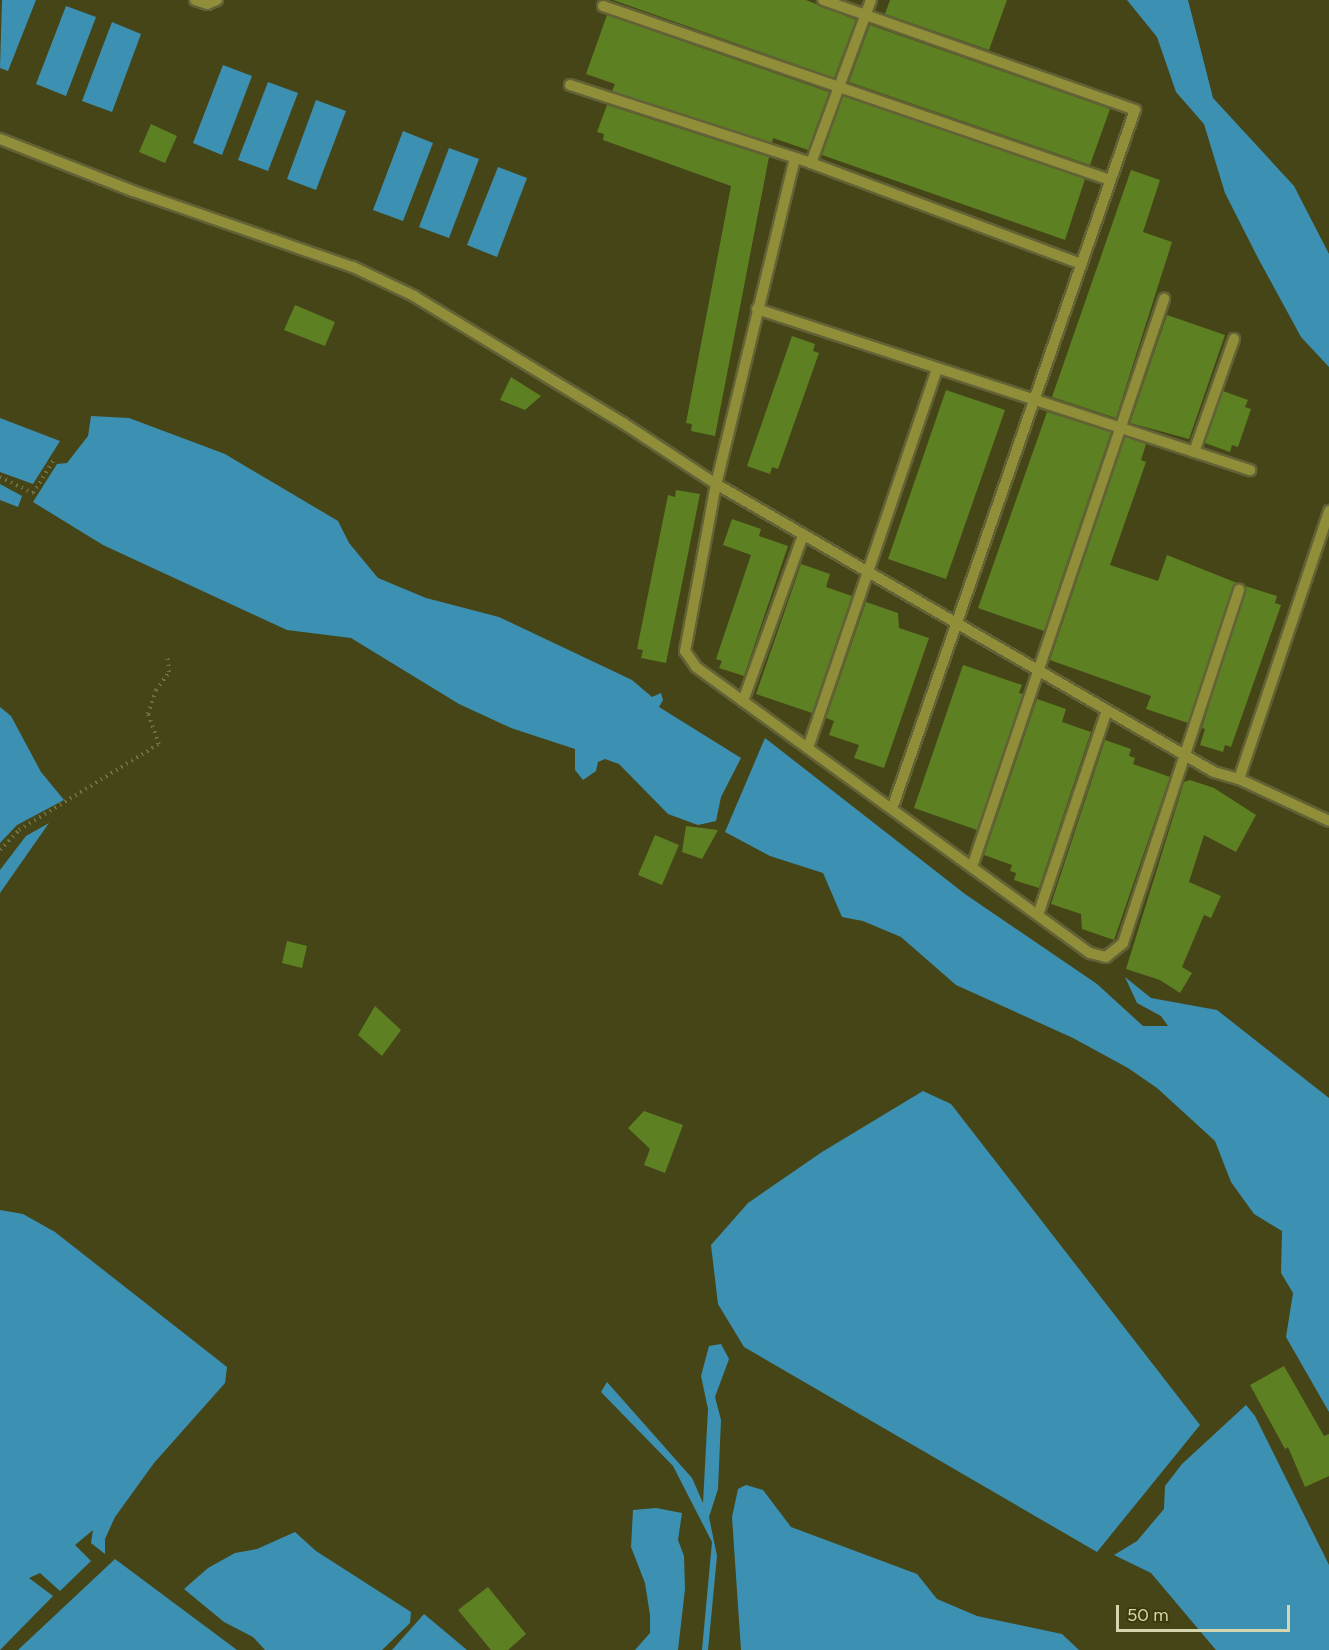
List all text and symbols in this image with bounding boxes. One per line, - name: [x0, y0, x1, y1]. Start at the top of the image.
- scale bar: [1119, 1593, 1293, 1631]
- text: 50 m: [1127, 1604, 1169, 1626]

